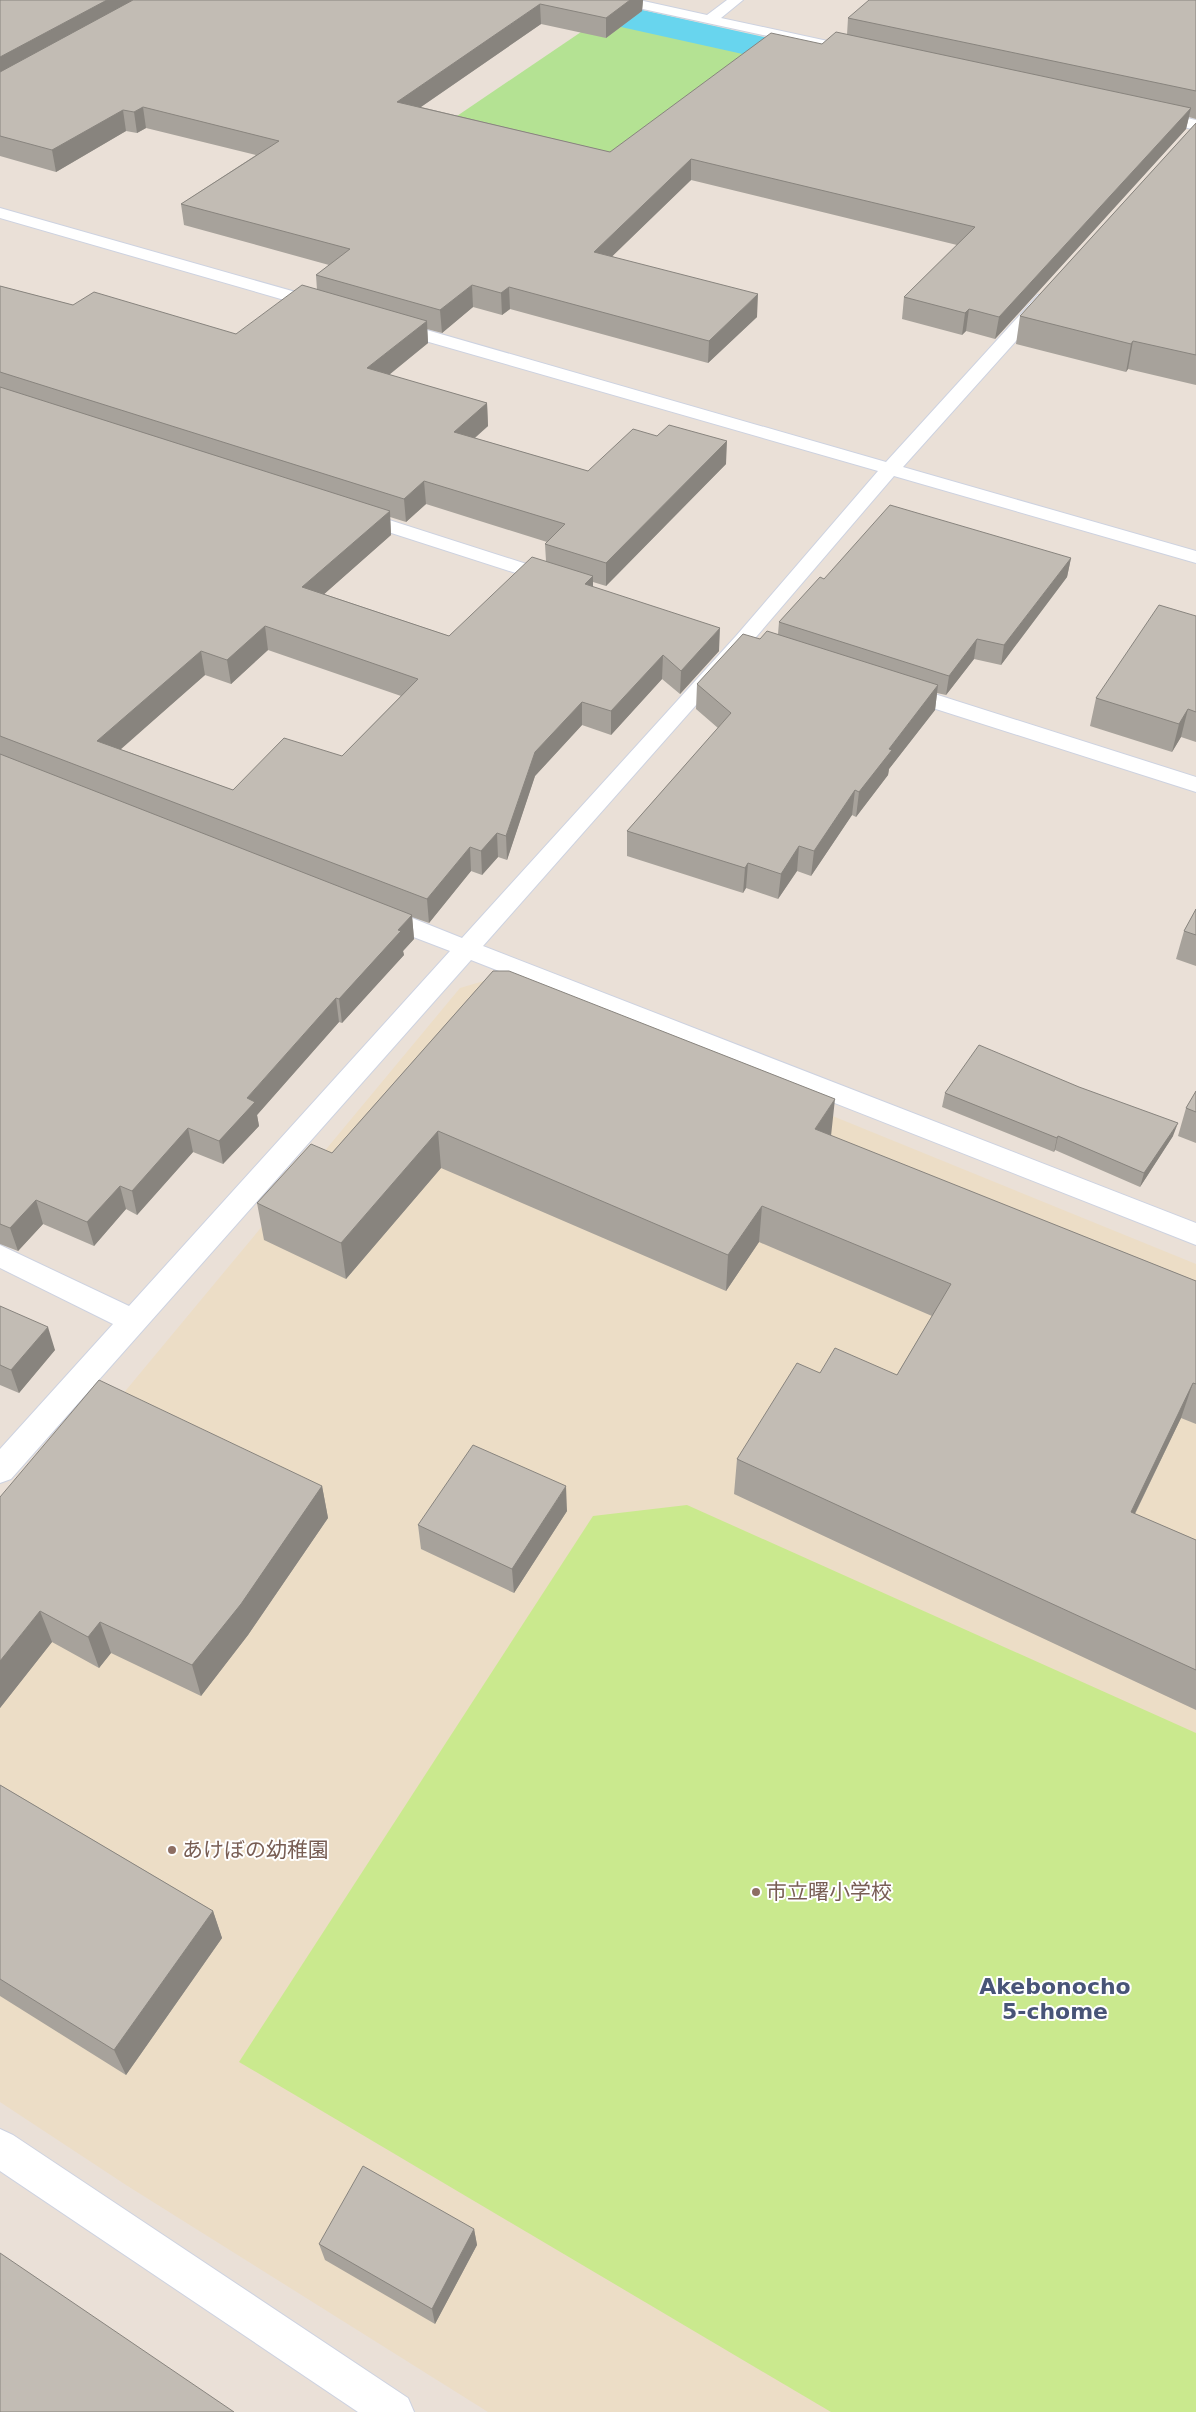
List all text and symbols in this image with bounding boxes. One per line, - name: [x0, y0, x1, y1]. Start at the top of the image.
- place label: あけぼの幼稚園: [182, 1838, 329, 1862]
- marker: あけぼの幼稚園: [166, 1844, 178, 1856]
- place label: 市立曙小学校: [766, 1880, 892, 1904]
- marker: 市立曙小学校: [750, 1886, 762, 1898]
- district label: Akebonocho 5-chome: [979, 1974, 1131, 2024]

